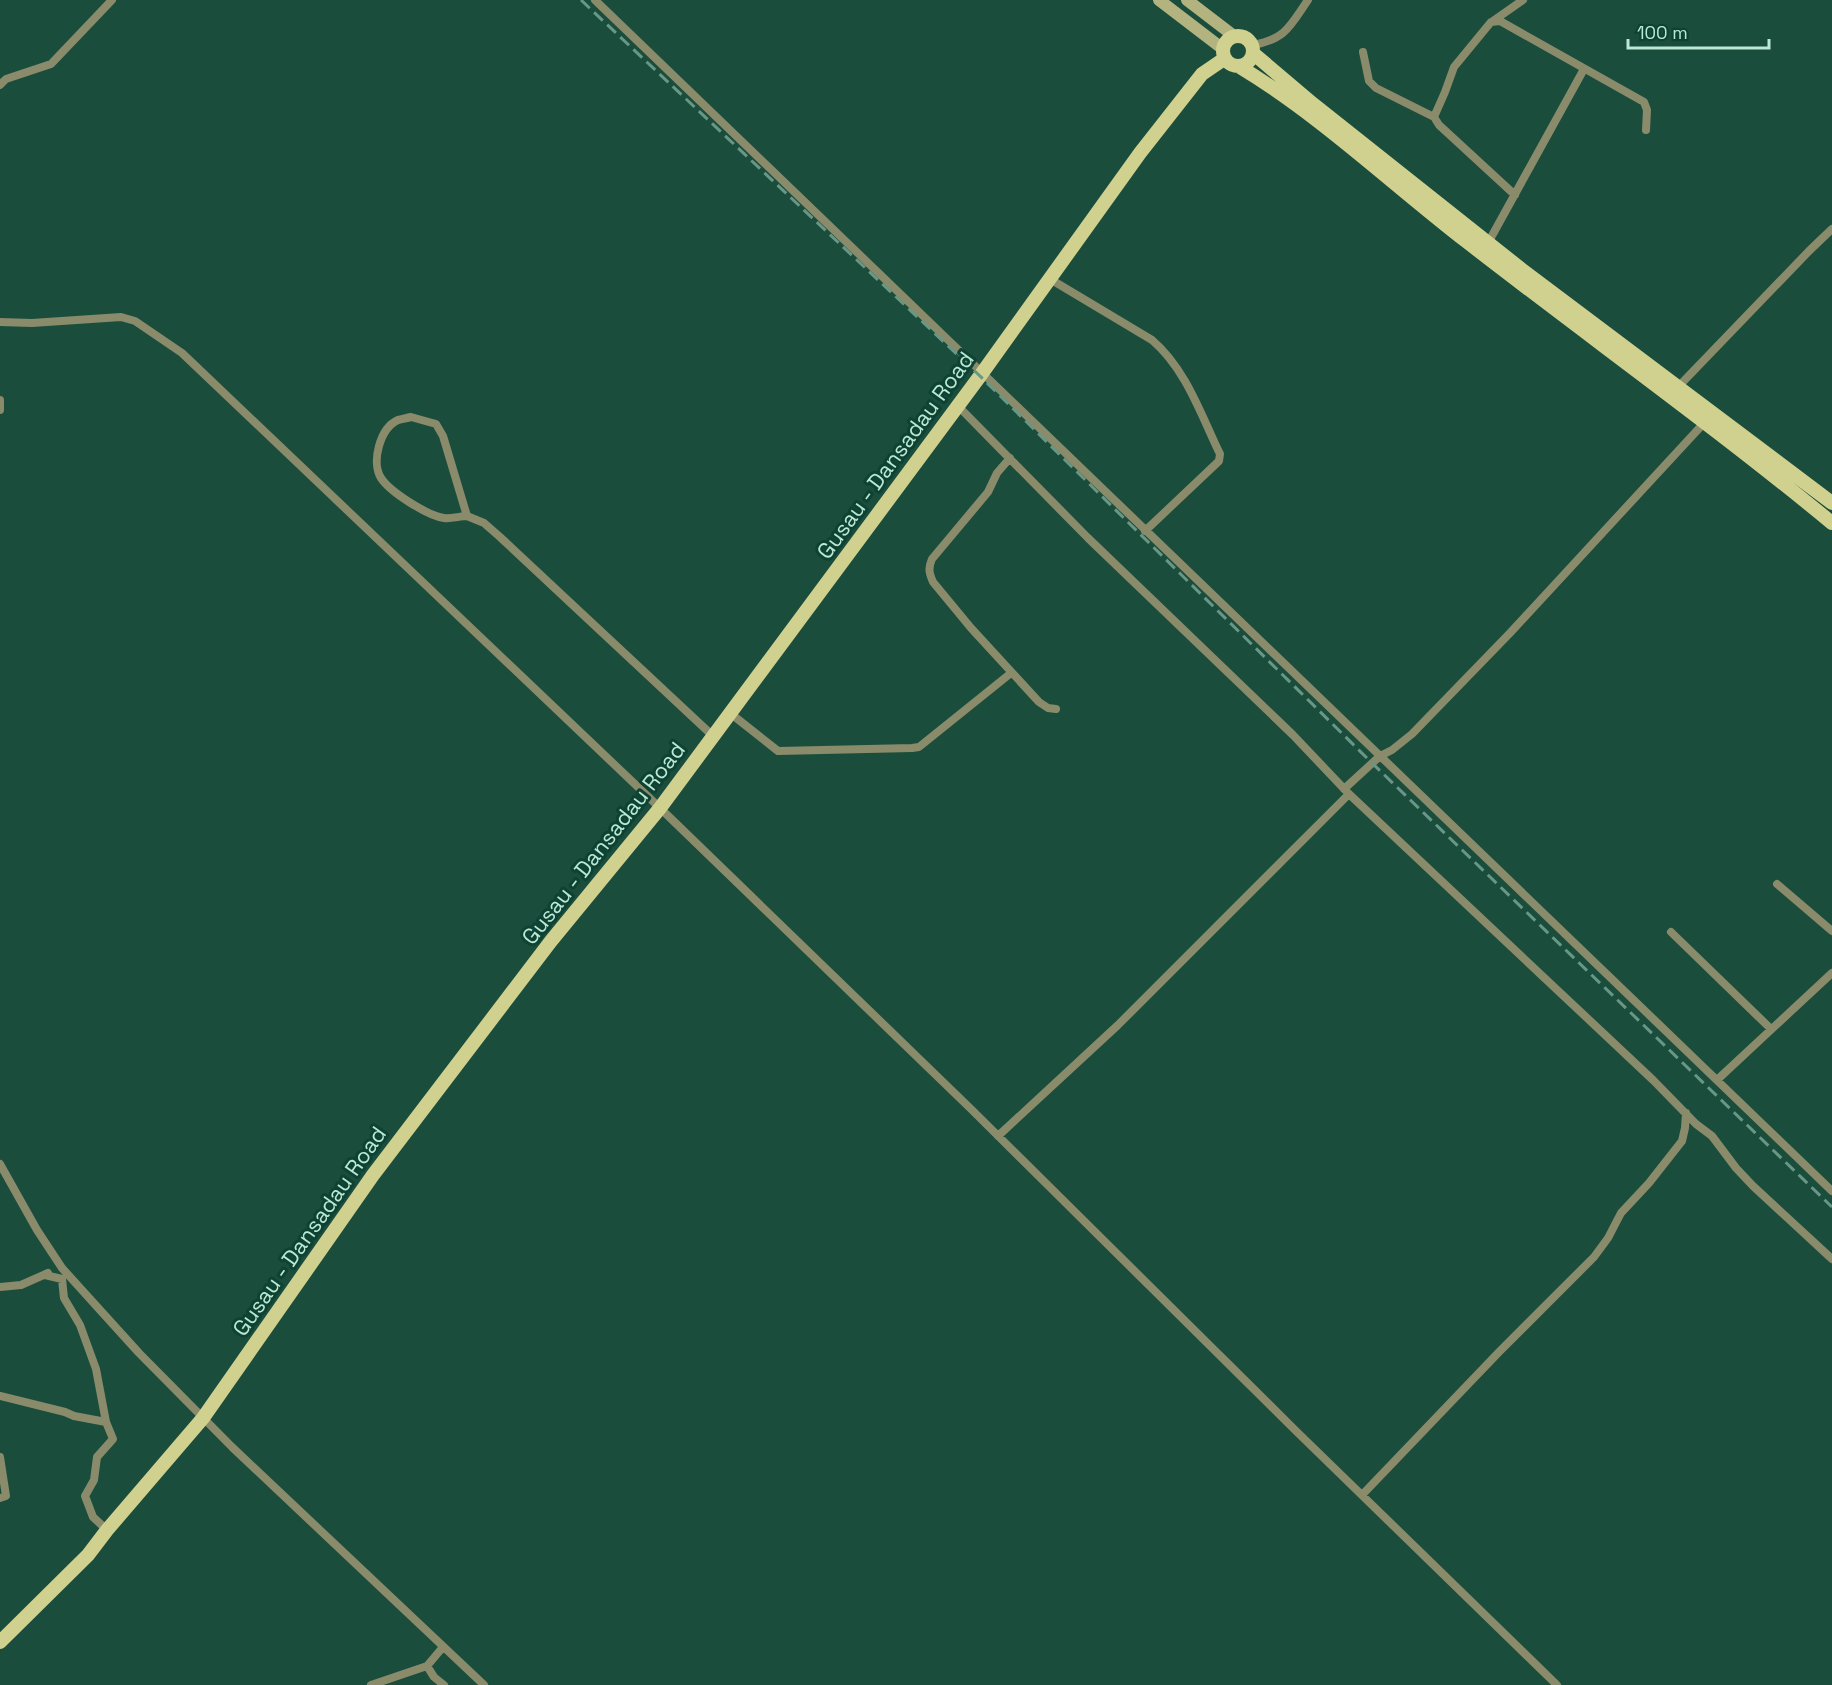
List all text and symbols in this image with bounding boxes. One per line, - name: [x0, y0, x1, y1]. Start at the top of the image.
- scale bar: [1628, 12, 1769, 50]
- text: 100 m: [1637, 21, 1688, 44]
- street label: Gusau - Dansadau Road: [810, 346, 980, 564]
- street label: Gusau - Dansadau Road: [515, 736, 691, 950]
- street label: Gusau - Dansadau Road: [226, 1121, 392, 1341]

